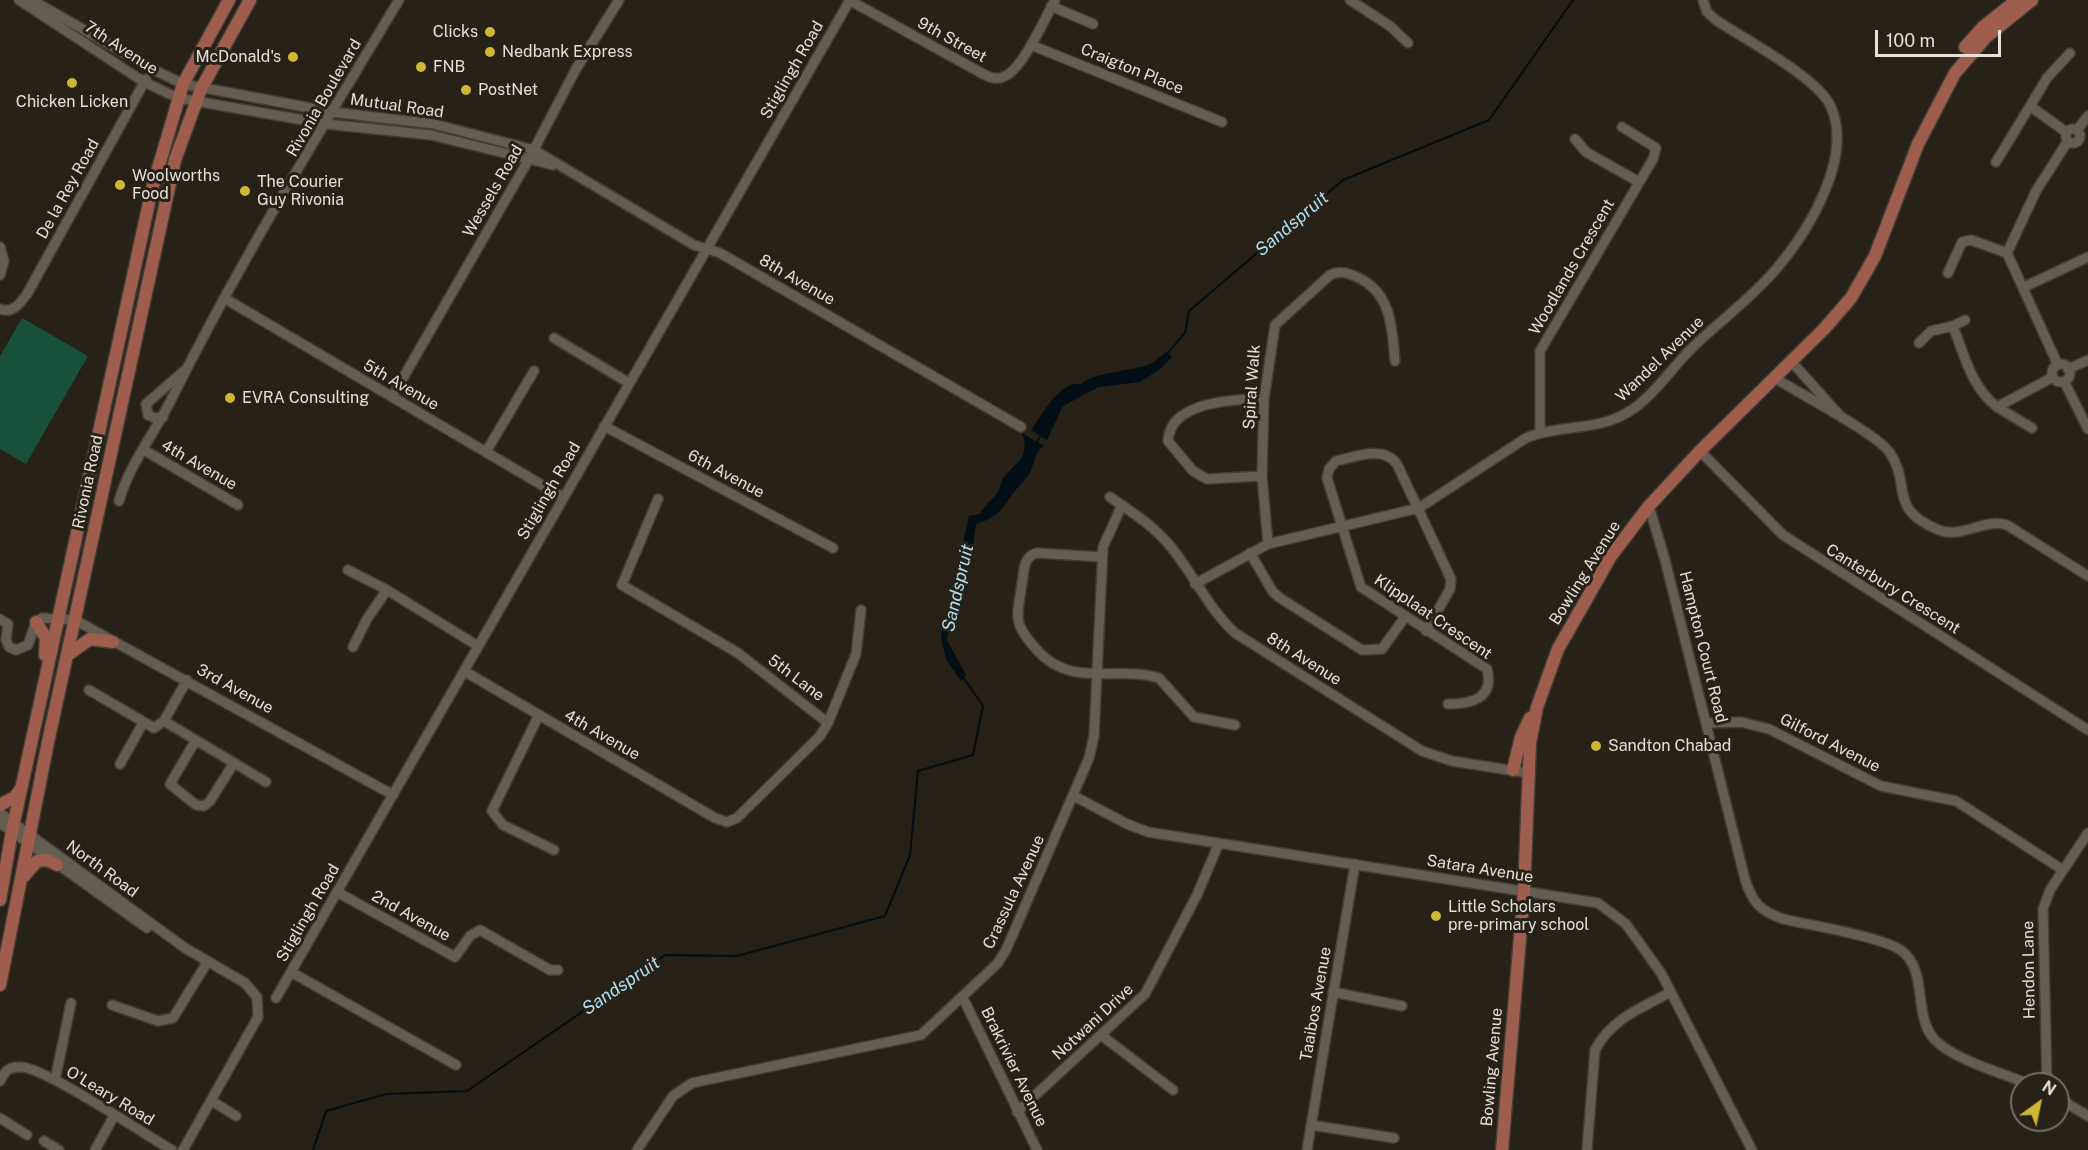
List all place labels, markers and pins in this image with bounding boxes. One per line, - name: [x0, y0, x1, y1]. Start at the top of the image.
- place label: Clicks: [433, 22, 478, 42]
- marker: Clicks: [483, 25, 497, 39]
- place label: Nedbank Express: [502, 42, 633, 62]
- marker: Nedbank Express: [483, 45, 497, 59]
- place label: McDonald's: [195, 47, 281, 67]
- marker: McDonald's: [286, 50, 300, 64]
- place label: FNB: [433, 57, 465, 77]
- marker: FNB: [414, 60, 428, 74]
- marker: Chicken Licken: [65, 76, 79, 90]
- place label: PostNet: [478, 80, 538, 100]
- marker: PostNet: [459, 83, 473, 97]
- place label: Chicken Licken: [16, 92, 128, 112]
- place label: Woolworths Food: [132, 166, 220, 204]
- place label: The Courier Guy Rivonia: [257, 172, 344, 210]
- marker: Woolworths Food: [113, 178, 127, 192]
- marker: The Courier Guy Rivonia: [238, 184, 252, 198]
- place label: EVRA Consulting: [242, 388, 369, 408]
- marker: EVRA Consulting: [223, 391, 237, 405]
- place label: Sandton Chabad: [1608, 736, 1731, 756]
- marker: Sandton Chabad: [1589, 739, 1603, 753]
- place label: Little Scholars pre-primary school: [1448, 897, 1589, 935]
- marker: Little Scholars pre-primary school: [1429, 909, 1443, 923]

